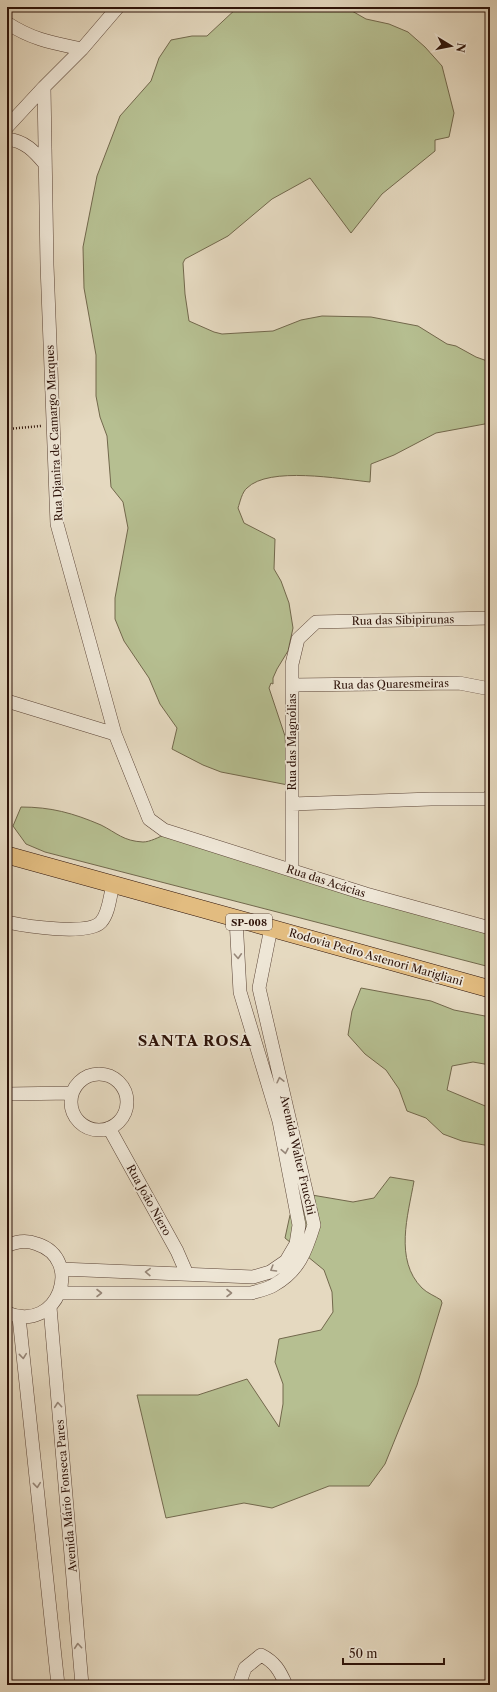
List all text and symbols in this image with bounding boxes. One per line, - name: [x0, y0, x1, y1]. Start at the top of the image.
- north arrow: [431, 26, 471, 66]
- text: N: [453, 42, 469, 54]
- street label: Rua Djanira de Camargo Marques: [42, 344, 66, 521]
- street label: Rua das Sibipirunas: [352, 612, 455, 628]
- street label: Rua das Quaresmeiras: [333, 676, 449, 692]
- street label: Rua das Magnólias: [285, 693, 299, 791]
- street label: Rua das Acácias: [285, 862, 368, 900]
- road number: SP-008: [226, 914, 272, 930]
- street label: Rodovia Pedro Astenori Marigliani: [288, 925, 465, 989]
- one-way arrow: [234, 953, 243, 959]
- district label: SANTA ROSA: [138, 1031, 252, 1050]
- one-way arrow: [277, 1077, 285, 1084]
- street label: Avenida Walter Frucchi: [277, 1093, 319, 1217]
- one-way arrow: [281, 1148, 289, 1154]
- street label: Rua João Niero: [124, 1162, 174, 1238]
- one-way arrow: [270, 1265, 277, 1272]
- one-way arrow: [145, 1268, 151, 1276]
- one-way arrow: [96, 1289, 102, 1297]
- one-way arrow: [226, 1289, 232, 1297]
- one-way arrow: [18, 1353, 27, 1359]
- one-way arrow: [53, 1402, 62, 1408]
- street label: Avenida Mário Fonseca Pares: [52, 1419, 80, 1574]
- one-way arrow: [32, 1482, 41, 1488]
- scale bar: [343, 1640, 444, 1666]
- one-way arrow: [74, 1643, 83, 1649]
- text: 50 m: [349, 1646, 378, 1661]

